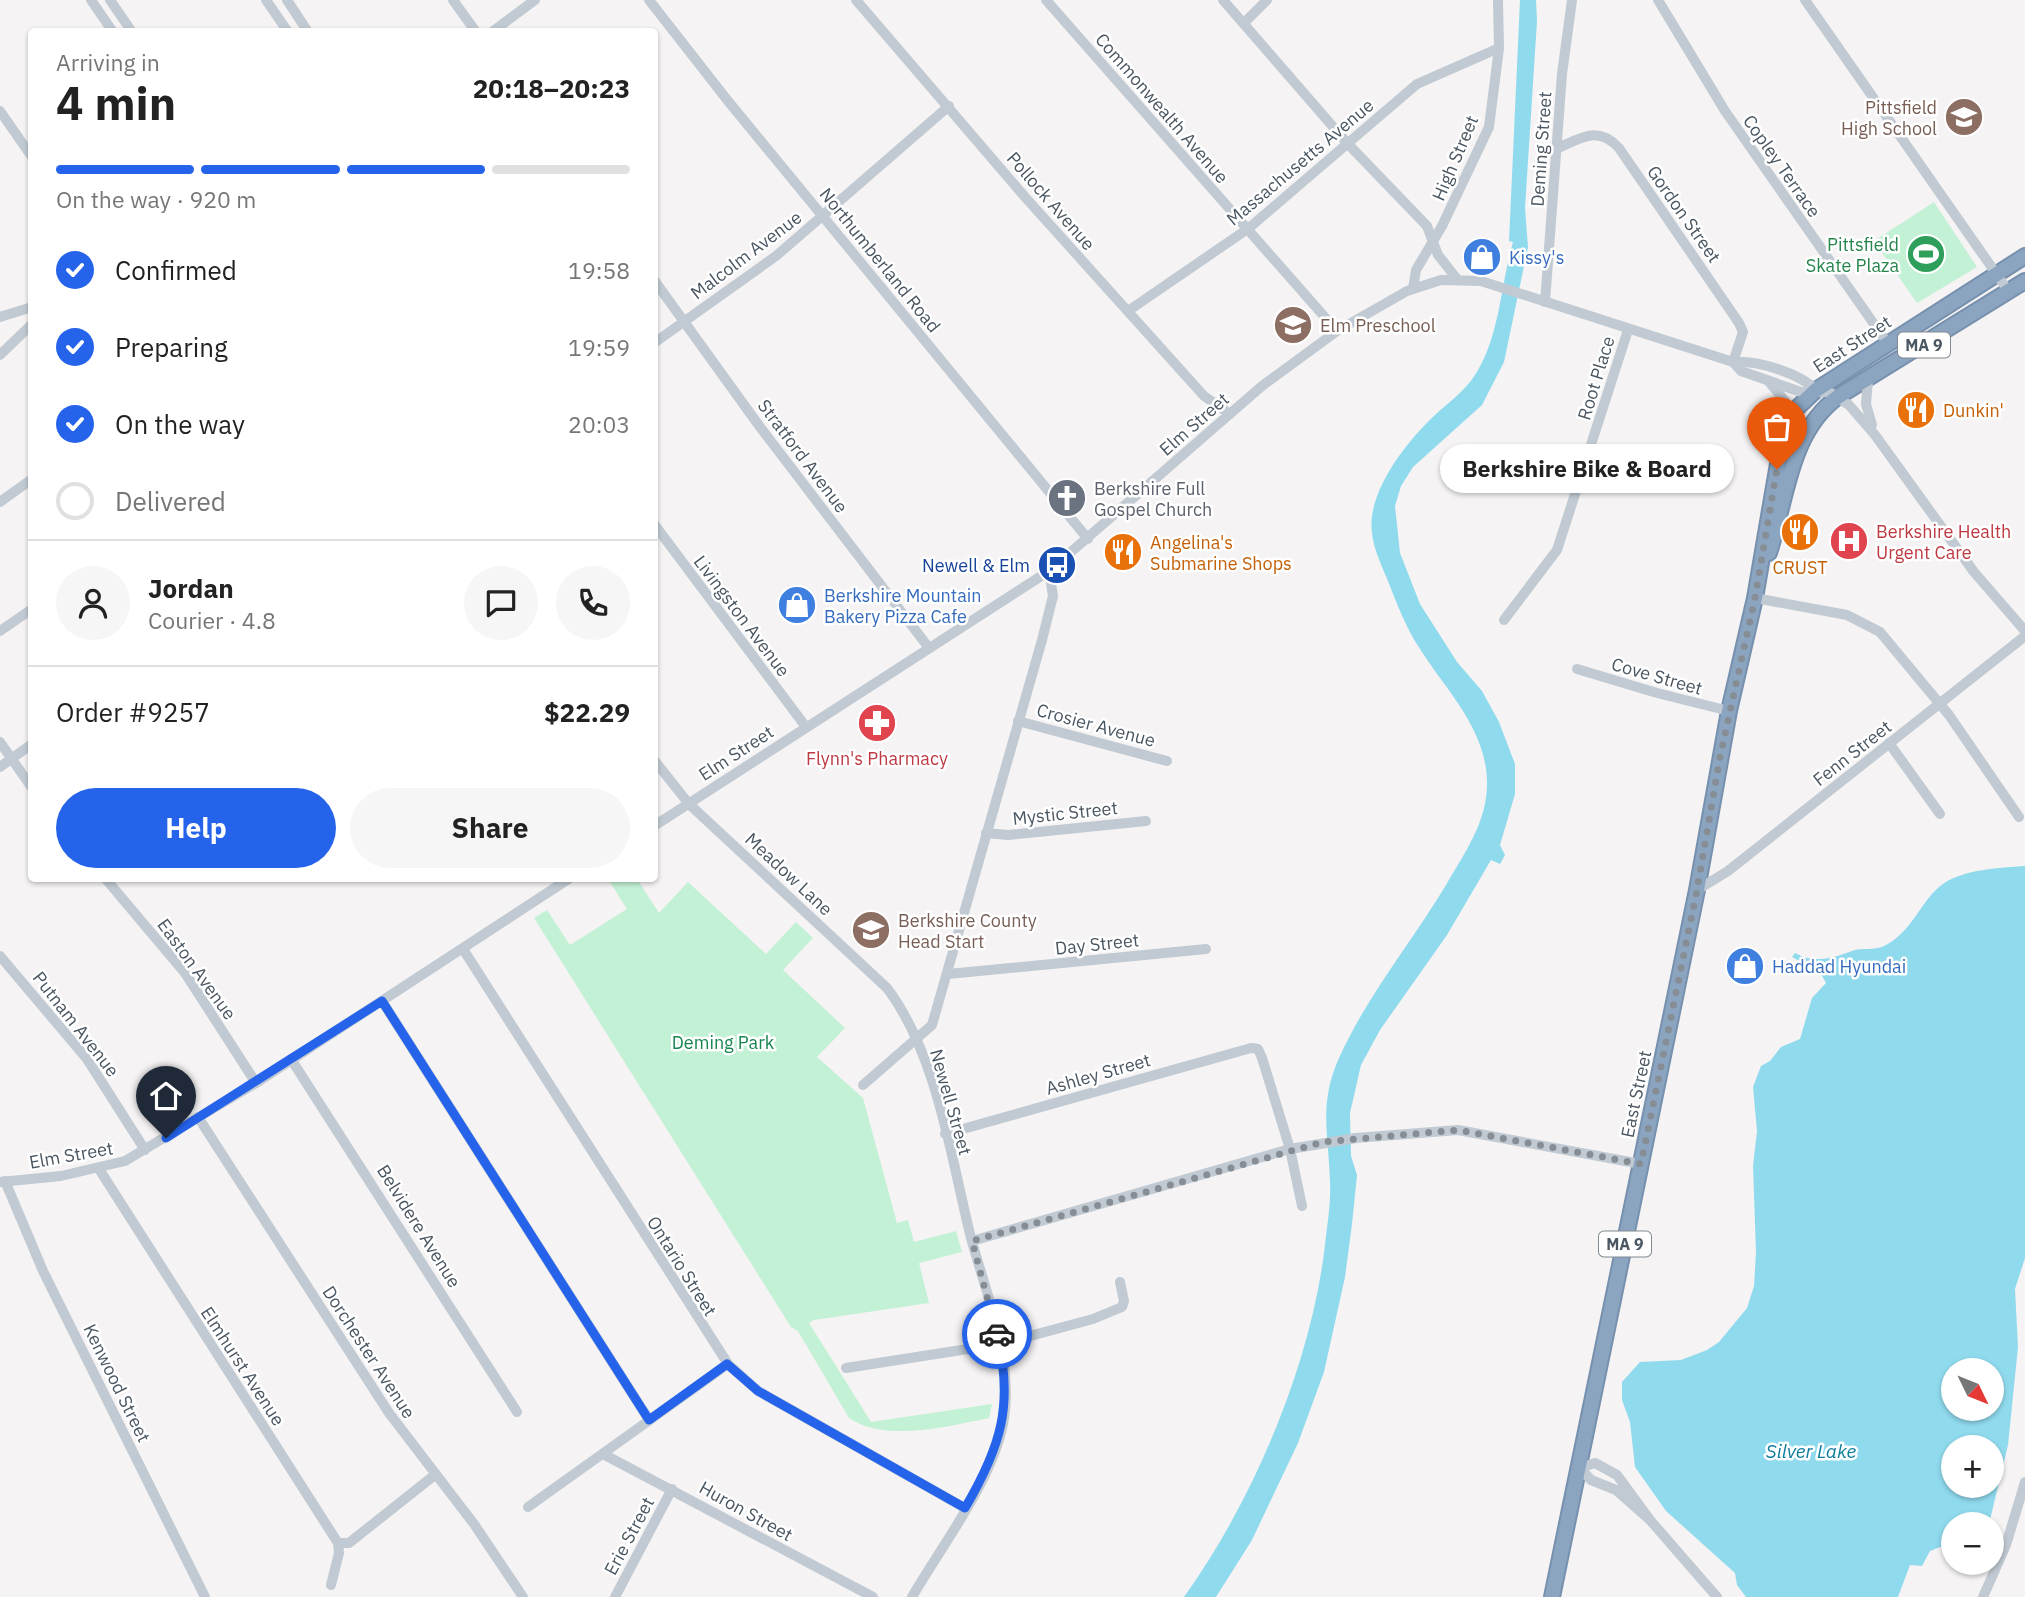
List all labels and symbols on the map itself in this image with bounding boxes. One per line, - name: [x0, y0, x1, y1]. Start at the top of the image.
- street label: Commonwealth Avenue: [1090, 28, 1234, 188]
- street label: Deming Street: [1525, 91, 1557, 207]
- street label: Massachusetts Avenue: [1222, 94, 1378, 230]
- place label: Pittsfield High School: [1841, 96, 1937, 140]
- school or university icon: Pittsfield High School: [1943, 96, 1985, 138]
- street label: Copley Terrace: [1738, 110, 1826, 222]
- street label: High Street: [1427, 112, 1483, 204]
- street label: Pollock Avenue: [1002, 147, 1100, 255]
- street label: Gordon Street: [1642, 161, 1726, 267]
- street label: Northumberland Road: [815, 183, 945, 337]
- street label: Malcolm Avenue: [686, 206, 806, 304]
- place label: Pittsfield Skate Plaza: [1806, 233, 1899, 277]
- sports icon: Pittsfield Skate Plaza: [1905, 233, 1947, 275]
- shop icon: Kissy's: [1461, 236, 1503, 278]
- place label: Kissy's: [1509, 246, 1564, 269]
- school or university icon: Elm Preschool: [1272, 304, 1314, 346]
- street label: East Street: [1809, 310, 1895, 378]
- place label: Elm Preschool: [1320, 314, 1436, 337]
- road number: MA 9: [1898, 332, 1950, 358]
- street label: Root Place: [1572, 333, 1620, 423]
- street label: Elm Street: [1154, 388, 1234, 460]
- restaurant icon: Dunkin': [1895, 389, 1937, 431]
- street label: Stratford Avenue: [753, 395, 853, 517]
- pin: [1747, 397, 1807, 469]
- place label: Dunkin': [1943, 399, 2004, 422]
- callout: Berkshire Bike & Board: [1441, 444, 1735, 494]
- church icon: Berkshire Full Gospel Church: [1046, 477, 1088, 519]
- place label: Berkshire Full Gospel Church: [1094, 477, 1212, 521]
- restaurant icon: CRUST: [1779, 511, 1821, 553]
- hospital icon: Berkshire Health Urgent Care: [1828, 520, 1870, 562]
- place label: Berkshire Health Urgent Care: [1876, 520, 2011, 564]
- restaurant icon: Angelina's Submarine Shops: [1102, 531, 1144, 573]
- place label: Angelina's Submarine Shops: [1150, 531, 1292, 575]
- bus stop icon: Newell & Elm: [1036, 544, 1078, 586]
- street label: Livingston Avenue: [689, 551, 795, 681]
- place label: Newell & Elm: [922, 554, 1030, 577]
- place label: CRUST: [1772, 556, 1828, 579]
- shop icon: Berkshire Mountain Bakery Pizza Cafe: [776, 584, 818, 626]
- place label: Berkshire Mountain Bakery Pizza Cafe: [824, 584, 981, 628]
- street label: Cove Street: [1609, 652, 1705, 700]
- street label: Crosier Avenue: [1034, 698, 1158, 752]
- pharmacy icon: Flynn's Pharmacy: [856, 702, 898, 744]
- street label: Fenn Street: [1808, 715, 1896, 791]
- street label: Elm Street: [694, 720, 778, 786]
- place label: Flynn's Pharmacy: [806, 747, 948, 770]
- street label: Mystic Street: [1011, 796, 1119, 830]
- street label: Meadow Lane: [740, 828, 838, 920]
- school or university icon: Berkshire County Head Start: [850, 909, 892, 951]
- place label: Berkshire County Head Start: [898, 909, 1037, 953]
- street label: Easton Avenue: [153, 914, 242, 1024]
- street label: Day Street: [1054, 928, 1140, 960]
- shop icon: Haddad Hyundai: [1724, 945, 1766, 987]
- place label: Haddad Hyundai: [1772, 955, 1906, 978]
- street label: Putnam Avenue: [28, 967, 124, 1081]
- park label: Deming Park: [672, 1031, 775, 1054]
- street label: Newell Street: [925, 1046, 977, 1158]
- street label: Ashley Street: [1043, 1048, 1153, 1100]
- street label: East Street: [1616, 1048, 1656, 1140]
- pin: [136, 1066, 196, 1138]
- street label: Elm Street: [27, 1136, 115, 1174]
- street label: Belvidere Avenue: [372, 1160, 466, 1292]
- street label: Ontario Street: [642, 1212, 722, 1320]
- road number: MA 9: [1599, 1232, 1651, 1256]
- street label: Dorchester Avenue: [318, 1281, 421, 1423]
- courier: [962, 1299, 1032, 1369]
- street label: Elmhurst Avenue: [196, 1302, 290, 1430]
- street label: Kenwood Street: [78, 1320, 156, 1446]
- north arrow: [1941, 1358, 2004, 1421]
- water label: Silver Lake: [1766, 1439, 1856, 1463]
- street label: Huron Street: [695, 1476, 797, 1546]
- street label: Erie Street: [599, 1493, 659, 1579]

